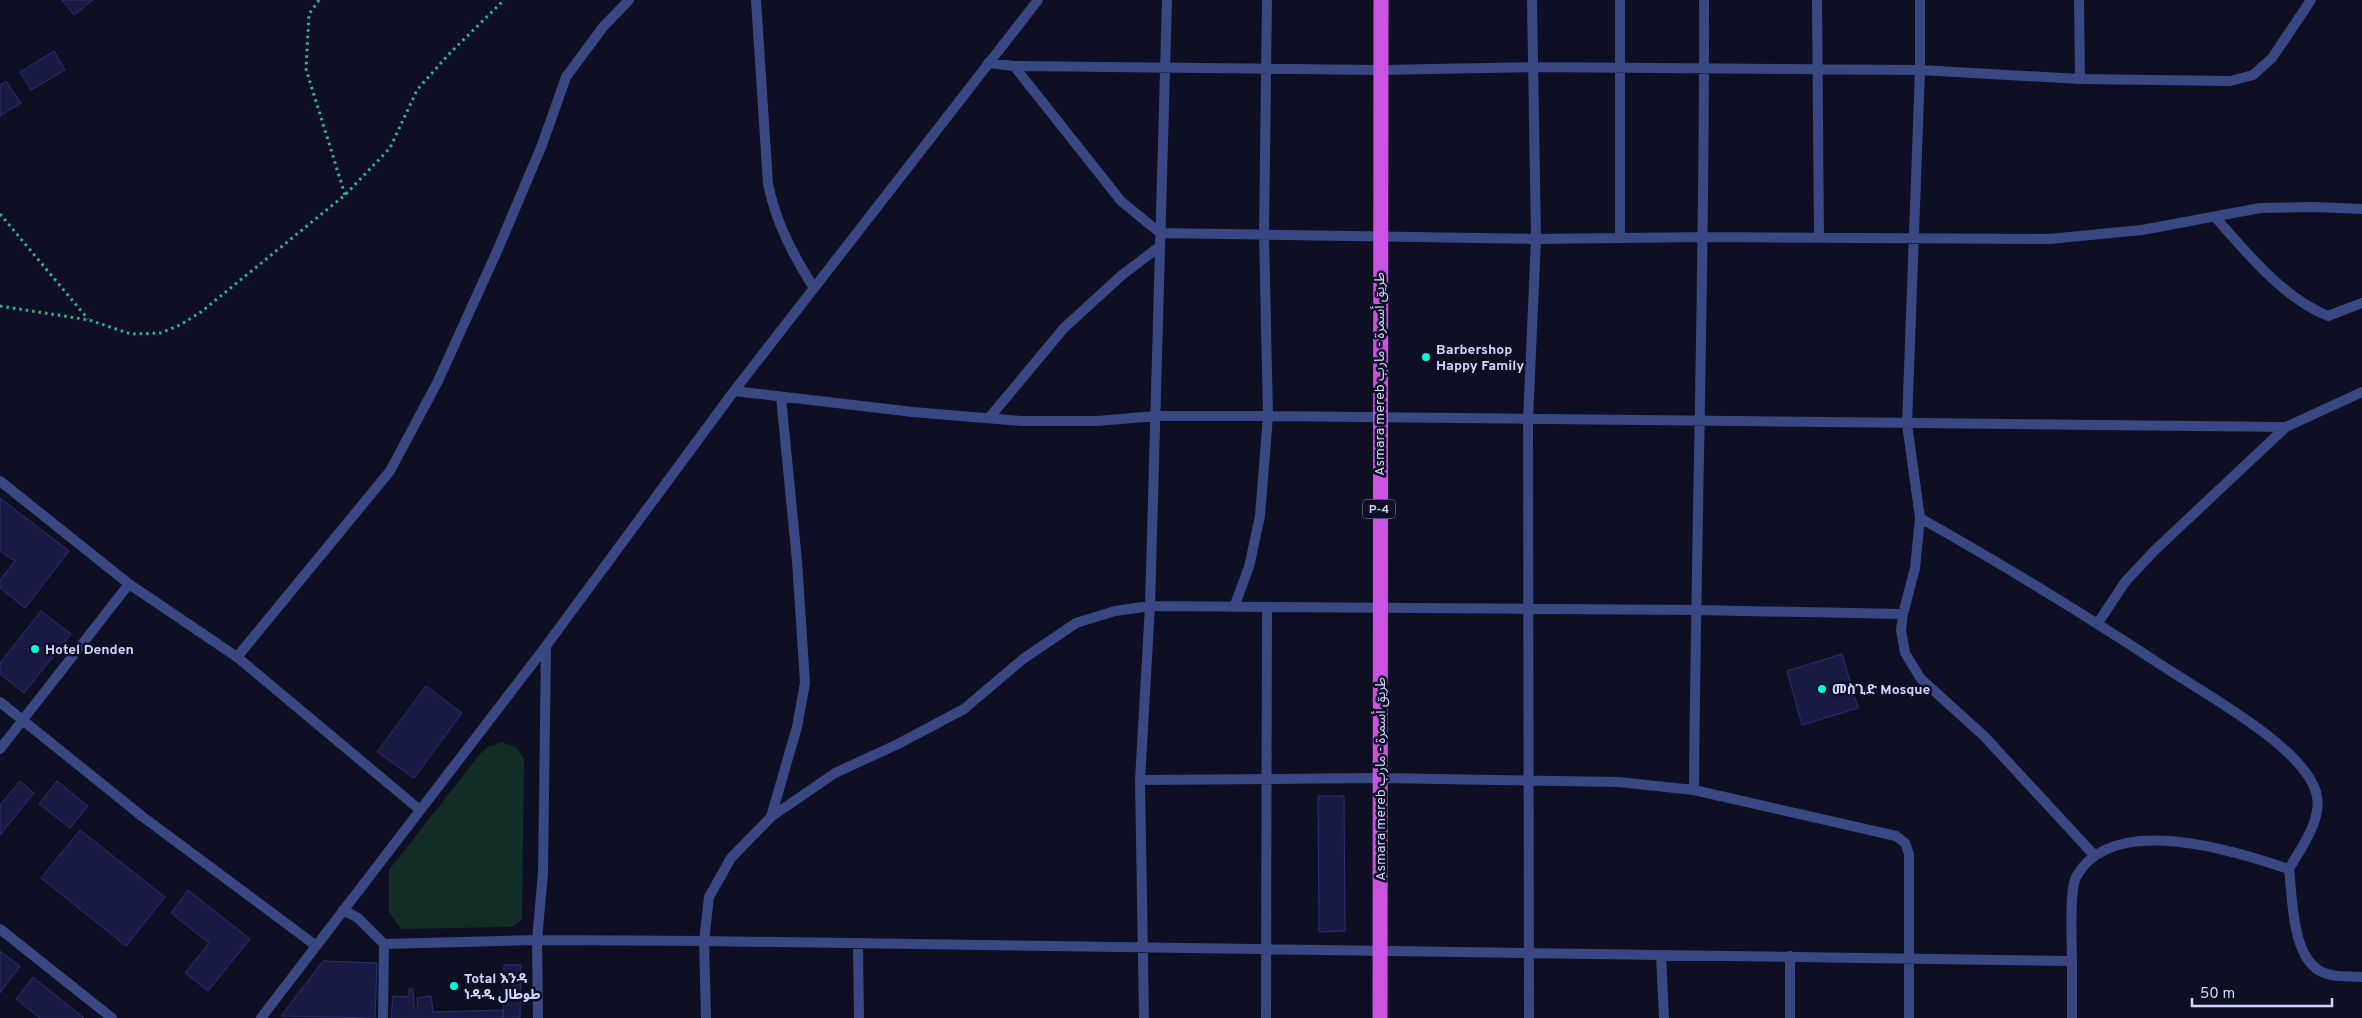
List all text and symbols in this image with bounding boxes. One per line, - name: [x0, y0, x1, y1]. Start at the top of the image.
- street label: Asmara mereb طريق أسمرة - مارب: [1370, 272, 1389, 476]
- place label: Barbershop Happy Family: [1436, 342, 1524, 375]
- marker: Barbershop Happy Family: [1420, 351, 1432, 363]
- road number: P-4: [1363, 499, 1395, 518]
- place label: Hotel Denden: [45, 642, 134, 659]
- marker: Hotel Denden: [29, 643, 41, 655]
- street label: Asmara mereb طريق أسمرة - مارب: [1371, 677, 1390, 881]
- place label: መስጊድ Mosque: [1832, 682, 1930, 699]
- marker: መስጊድ Mosque: [1816, 683, 1828, 695]
- place label: Total እንዳ ነዳዲ طوطال: [464, 971, 541, 1004]
- scale bar: [2192, 976, 2332, 1008]
- marker: Total እንዳ ነዳዲ طوطال: [448, 980, 460, 992]
- text: 50 m: [2200, 985, 2235, 1004]

